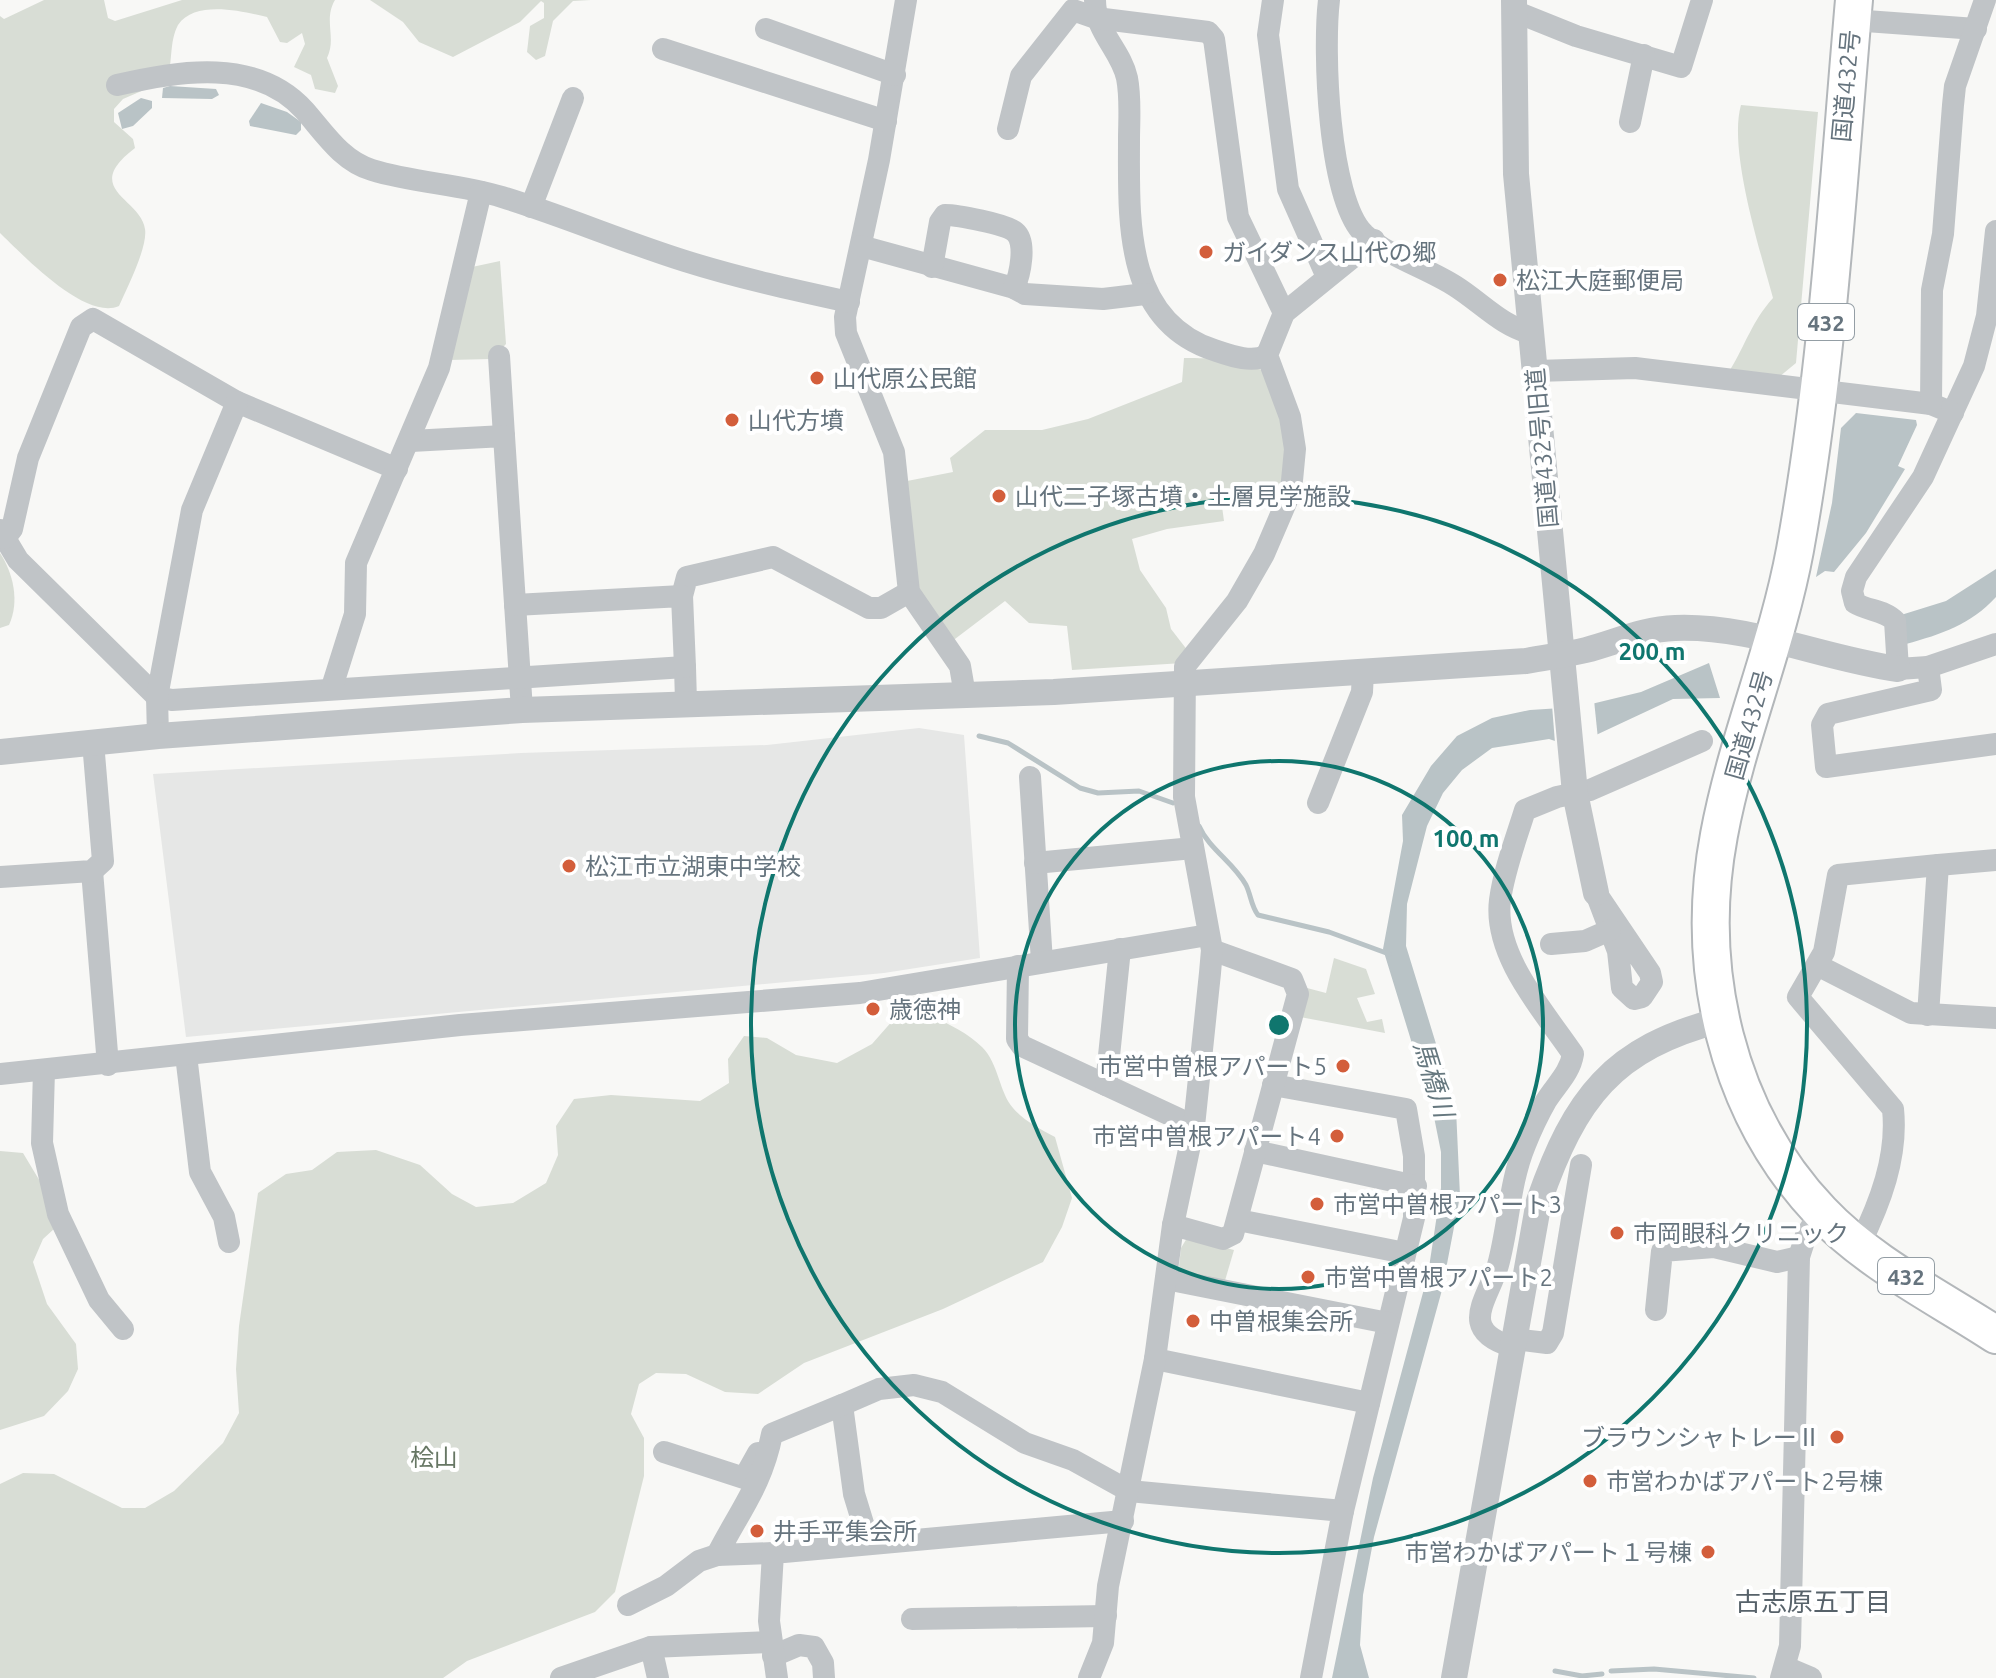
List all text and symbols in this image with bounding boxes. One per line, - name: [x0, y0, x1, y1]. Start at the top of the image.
- street label: 国道432号: [1828, 29, 1864, 143]
- place label: ガイダンス山代の郷: [1222, 239, 1437, 266]
- marker: ガイダンス山代の郷: [1197, 243, 1215, 261]
- place label: 松江大庭郵便局: [1516, 267, 1684, 294]
- marker: 松江大庭郵便局: [1491, 271, 1509, 289]
- road number: 432: [1798, 304, 1854, 340]
- place label: 山代原公民館: [833, 365, 977, 392]
- street label: 国道432号旧道: [1522, 367, 1562, 529]
- marker: 山代原公民館: [808, 369, 826, 387]
- place label: 山代方墳: [748, 407, 844, 434]
- marker: 山代方墳: [723, 411, 741, 429]
- place label: 山代二子塚古墳・土層見学施設: [1015, 483, 1351, 510]
- marker: 山代二子塚古墳・土層見学施設: [990, 487, 1008, 505]
- text: 200 m: [1619, 638, 1685, 665]
- street label: 国道432号: [1721, 667, 1777, 783]
- text: 100 m: [1433, 825, 1499, 852]
- place label: 松江市立湖東中学校: [585, 853, 801, 880]
- marker: 松江市立湖東中学校: [560, 857, 578, 875]
- place label: 歳徳神: [889, 996, 961, 1023]
- marker: 歳徳神: [864, 1000, 882, 1018]
- centre of rings: [1265, 1011, 1293, 1039]
- water label: 馬橋川: [1409, 1037, 1460, 1123]
- place label: 市営中曽根アパート5: [1098, 1053, 1327, 1080]
- marker: 市営中曽根アパート5: [1334, 1057, 1352, 1075]
- place label: 市営中曽根アパート4: [1092, 1123, 1321, 1150]
- marker: 市営中曽根アパート4: [1328, 1127, 1346, 1145]
- place label: 市営中曽根アパート3: [1333, 1191, 1562, 1218]
- marker: 市営中曽根アパート3: [1308, 1195, 1326, 1213]
- place label: 市岡眼科クリニック: [1633, 1220, 1849, 1247]
- marker: 市岡眼科クリニック: [1608, 1224, 1626, 1242]
- road number: 432: [1878, 1258, 1934, 1294]
- place label: 市営中曽根アパート2: [1324, 1264, 1553, 1291]
- marker: 市営中曽根アパート2: [1299, 1268, 1317, 1286]
- place label: 中曽根集会所: [1209, 1308, 1353, 1335]
- marker: 中曽根集会所: [1184, 1312, 1202, 1330]
- place label: ブラウンシャトレーⅡ: [1581, 1424, 1821, 1451]
- marker: ブラウンシャトレーⅡ: [1828, 1428, 1846, 1446]
- park label: 桧山: [410, 1444, 458, 1471]
- place label: 市営わかばアパート2号棟: [1606, 1468, 1883, 1495]
- marker: 市営わかばアパート2号棟: [1581, 1472, 1599, 1490]
- place label: 井手平集会所: [773, 1518, 917, 1545]
- marker: 井手平集会所: [748, 1522, 766, 1540]
- place label: 市営わかばアパート１号棟: [1404, 1539, 1692, 1566]
- marker: 市営わかばアパート１号棟: [1699, 1543, 1717, 1561]
- district label: 古志原五丁目: [1735, 1587, 1891, 1616]

